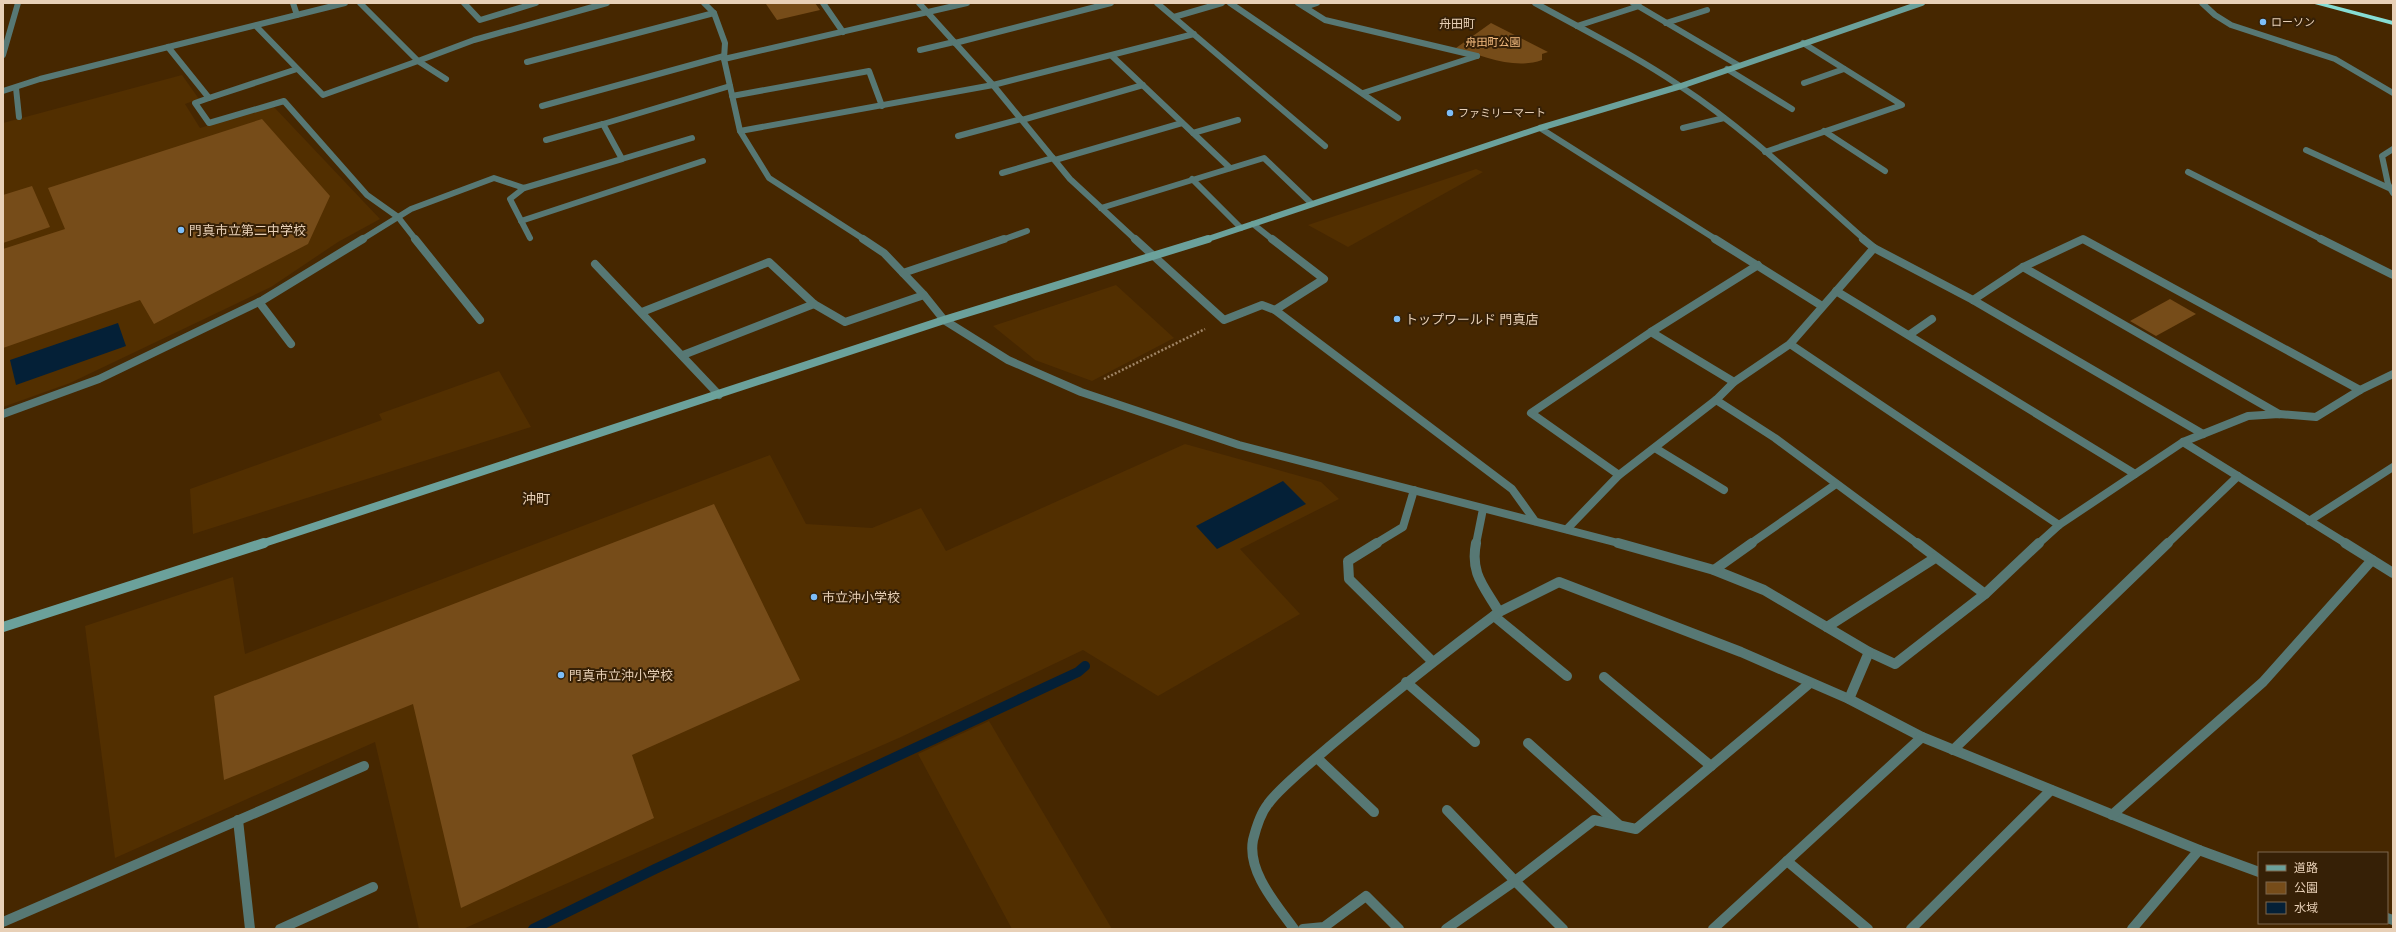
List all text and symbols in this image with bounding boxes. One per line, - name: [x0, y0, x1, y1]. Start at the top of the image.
- place label: ローソン: [2271, 16, 2315, 29]
- district label: 舟田町: [1439, 17, 1475, 31]
- marker: ローソン: [2258, 17, 2268, 27]
- park label: 舟田町公園: [1466, 36, 1521, 49]
- place label: ファミリーマート: [1458, 107, 1546, 120]
- marker: ファミリーマート: [1445, 108, 1455, 118]
- place label: 門真市立第二中学校: [189, 223, 306, 238]
- marker: 門真市立第二中学校: [176, 225, 186, 235]
- place label: トップワールド 門真店: [1405, 312, 1538, 327]
- marker: トップワールド 門真店: [1392, 314, 1402, 324]
- district label: 沖町: [522, 491, 550, 508]
- place label: 市立沖小学校: [822, 590, 900, 605]
- marker: 市立沖小学校: [809, 592, 819, 602]
- place label: 門真市立沖小学校: [569, 668, 673, 683]
- marker: 門真市立沖小学校: [556, 670, 566, 680]
- legend: [2258, 852, 2388, 924]
- text: 道路: [2294, 861, 2318, 875]
- text: 公園: [2294, 881, 2318, 895]
- text: 水域: [2294, 901, 2318, 915]

